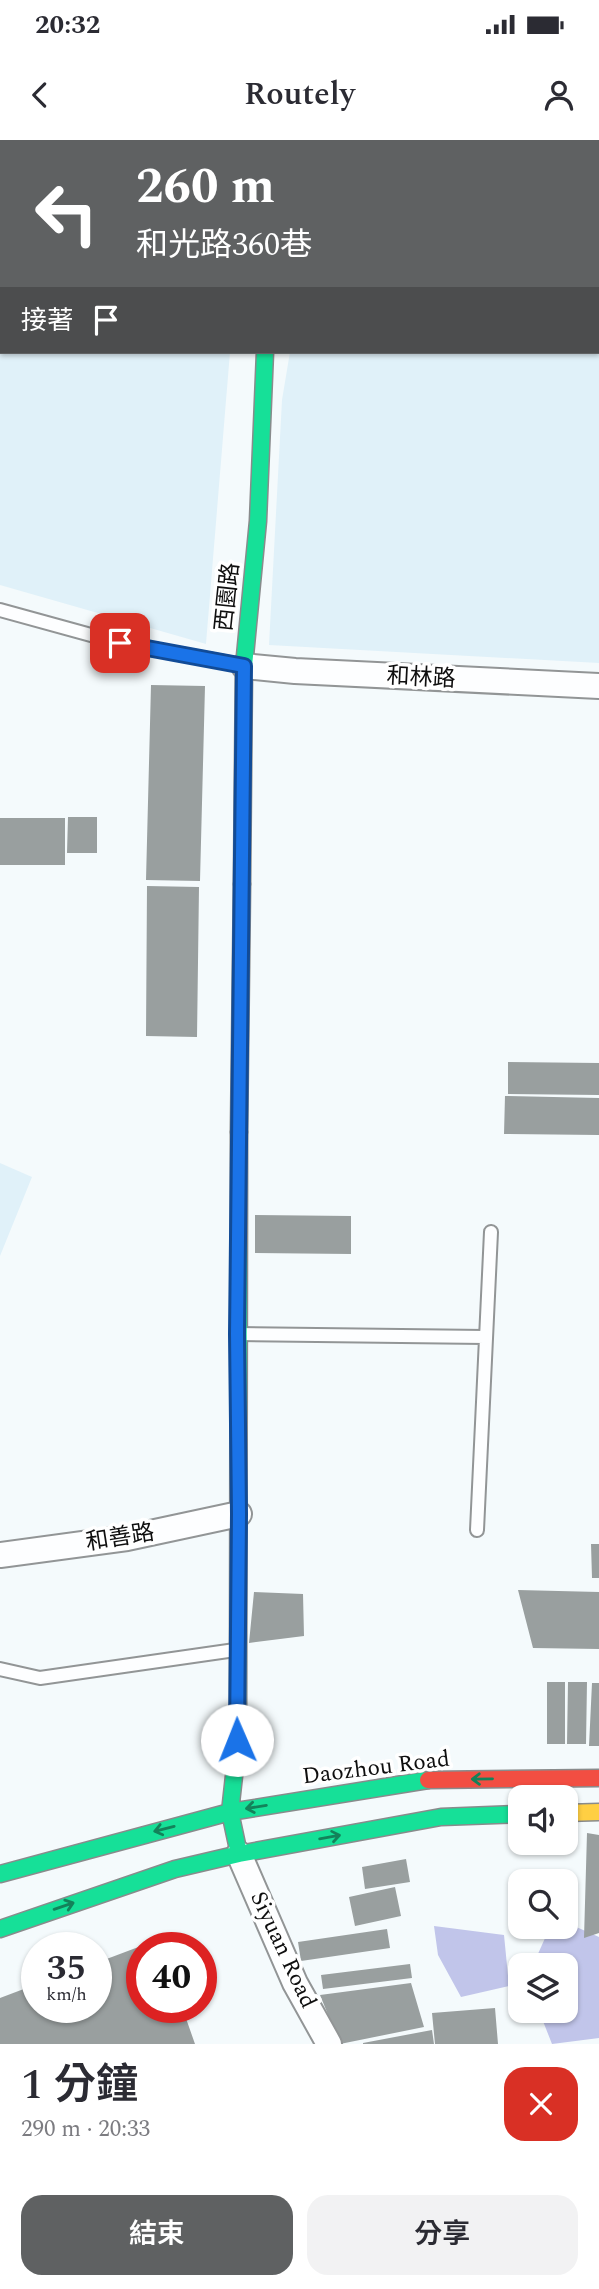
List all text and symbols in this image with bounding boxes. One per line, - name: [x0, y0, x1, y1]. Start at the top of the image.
- text: 20:32: [35, 5, 100, 45]
- text: Routely: [244, 70, 355, 119]
- icon: back: [21, 76, 59, 114]
- icon: person: [540, 76, 578, 114]
- text: 260 m: [136, 150, 275, 225]
- icon: left: [21, 168, 112, 259]
- text: 和光路360巷: [136, 221, 312, 270]
- text: 接著: [21, 301, 73, 341]
- icon: arrive: [87, 301, 125, 339]
- street label: 西園路: [207, 561, 249, 633]
- pin: [90, 613, 150, 673]
- icon: arrive: [101, 624, 139, 662]
- street label: 和林路: [386, 659, 456, 697]
- street label: 和善路: [83, 1515, 157, 1561]
- position arrow: [200, 1703, 274, 1777]
- street label: Daozhou Road: [300, 1742, 452, 1794]
- one-way arrow: [471, 1772, 494, 1786]
- map controls: [508, 1785, 578, 2023]
- button: sound: [508, 1785, 578, 1855]
- one-way arrow: [246, 1801, 268, 1814]
- one-way arrow: [153, 1823, 176, 1836]
- one-way arrow: [318, 1830, 341, 1844]
- button: search: [508, 1869, 578, 1939]
- street label: Siyuan Road: [241, 1886, 325, 2014]
- one-way arrow: [53, 1899, 75, 1911]
- speed limit sign: 40: [126, 1932, 217, 2023]
- text: 35: [47, 1942, 86, 1995]
- button: layers: [508, 1953, 578, 2023]
- text: km/h: [46, 1981, 87, 2008]
- text: 1 分鐘: [21, 2054, 138, 2117]
- button: close: [504, 2067, 578, 2141]
- text: 290 m · 20:33: [21, 2112, 150, 2147]
- button: 結束: [21, 2195, 293, 2275]
- button: 分享: [307, 2195, 578, 2275]

